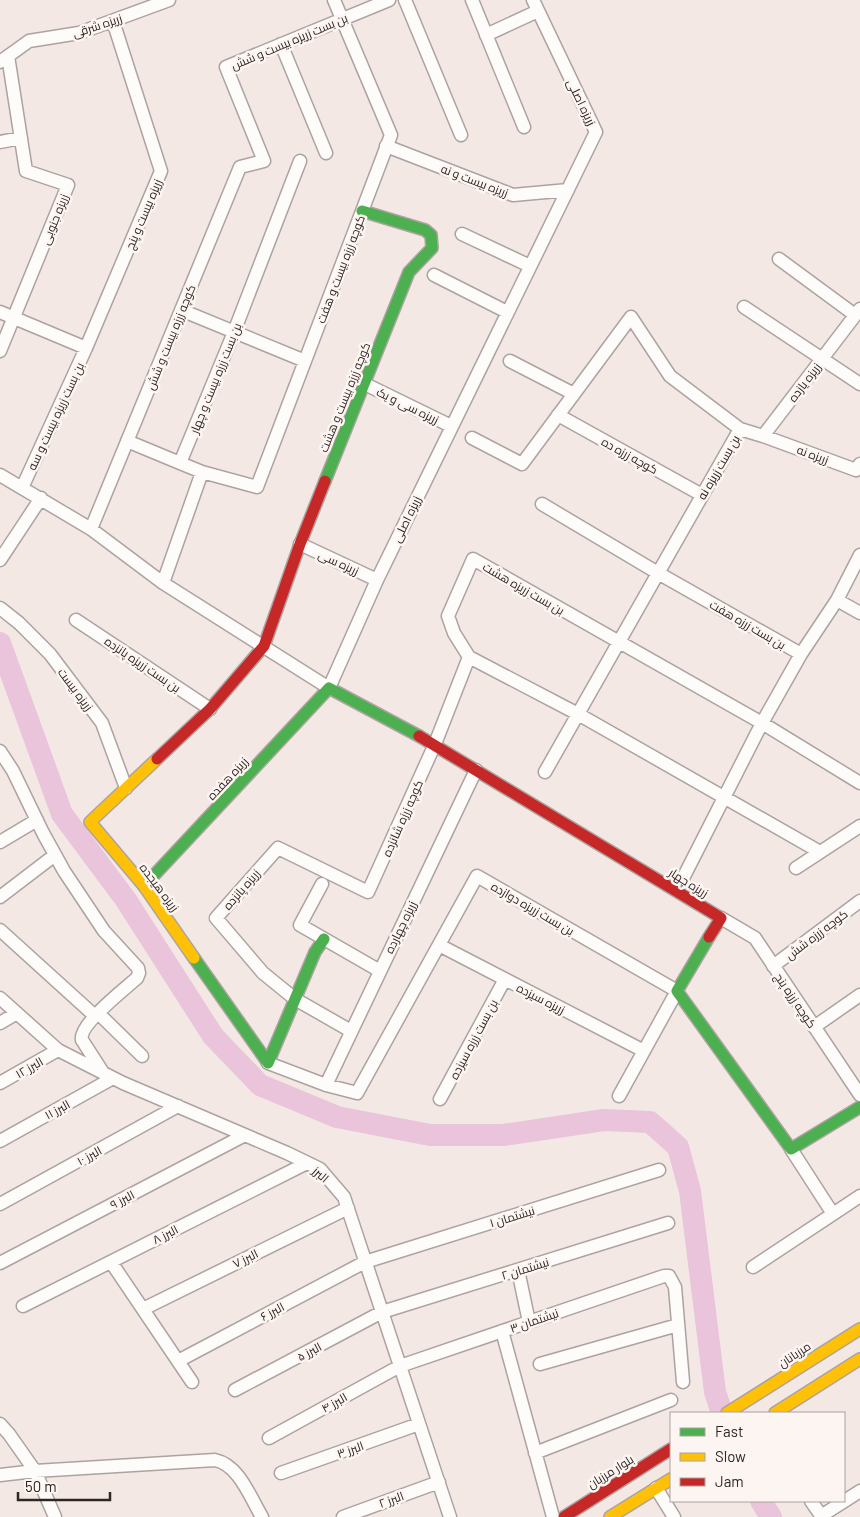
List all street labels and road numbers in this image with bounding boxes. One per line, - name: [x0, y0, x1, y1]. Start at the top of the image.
- street label: زریزه شرقی: [70, 10, 124, 41]
- street label: بن بست زریزه بیست و شش: [229, 10, 350, 73]
- street label: زریزه اصلی: [564, 77, 599, 128]
- street label: زریزه بیست و نه: [439, 161, 511, 200]
- street label: زریزه بیست و پنج: [122, 177, 167, 252]
- street label: زریزه جنوبی: [37, 192, 71, 247]
- street label: کوچه زرزه بیست و هفت: [313, 213, 370, 326]
- street label: کوچه زرزه بیست و شش: [142, 282, 200, 393]
- street label: بن بست زرزه بیست و چهار: [186, 321, 246, 437]
- street label: کوچه زرزه بیست و هشت: [316, 340, 375, 455]
- street label: بن بست زریزه بیست و سه: [24, 360, 87, 473]
- street label: زریزه یازده: [785, 360, 824, 405]
- street label: زریزه سی و یک: [374, 384, 441, 427]
- street label: بن بست زریزه نه: [694, 432, 743, 502]
- street label: کوچه زرزه ده: [598, 434, 661, 479]
- street label: زریزه نه: [795, 442, 831, 467]
- street label: زریزه اصلی: [389, 494, 424, 545]
- street label: زریزه سی: [316, 547, 361, 578]
- street label: بن بست زریزه هشت: [480, 559, 567, 618]
- street label: بن بست زرزه هفت: [707, 597, 789, 652]
- street label: بن بست زریزه پانزده: [101, 633, 184, 697]
- street label: زریزه بیست: [55, 665, 96, 714]
- street label: زریزه هفده: [204, 754, 251, 803]
- street label: کوچه زرزه شانزده: [379, 778, 428, 860]
- street label: زریزه هیجده: [137, 860, 183, 914]
- street label: زریزه چهار: [664, 864, 711, 902]
- street label: زریزه پانزده: [220, 866, 265, 914]
- street label: بن بست زریزه دوازده: [488, 878, 577, 938]
- street label: زریزه چهارده: [381, 898, 421, 957]
- street label: کوچه زرزه شش: [782, 906, 852, 964]
- street label: کوچه زرزه پنج: [770, 970, 820, 1032]
- street label: زریزه سیزده: [514, 980, 568, 1017]
- street label: بن بست زرزه سیزده: [446, 997, 501, 1082]
- street label: البرز ۱۲: [13, 1054, 46, 1081]
- street label: البرز ۱۱: [42, 1096, 73, 1122]
- street label: البرز ۱۰: [74, 1143, 104, 1168]
- street label: البرز: [309, 1163, 332, 1186]
- street label: البرز ۹: [107, 1187, 137, 1212]
- street label: نيشتمان ۱: [488, 1203, 536, 1230]
- street label: البرز ۸: [150, 1222, 181, 1247]
- street label: البرز ۷: [230, 1246, 261, 1271]
- street label: نيشتمان ۲: [500, 1254, 551, 1283]
- street label: البرز ۶: [258, 1299, 287, 1324]
- street label: نيشتمان ۳: [508, 1305, 561, 1336]
- street label: مرزبانان: [775, 1338, 813, 1371]
- street label: البرز ۵: [294, 1339, 324, 1364]
- street label: البرز ۴: [319, 1389, 350, 1416]
- street label: البرز ۳: [335, 1438, 366, 1461]
- street label: بلوار مرزبان: [584, 1451, 636, 1492]
- street label: البرز ۲: [377, 1488, 406, 1511]

